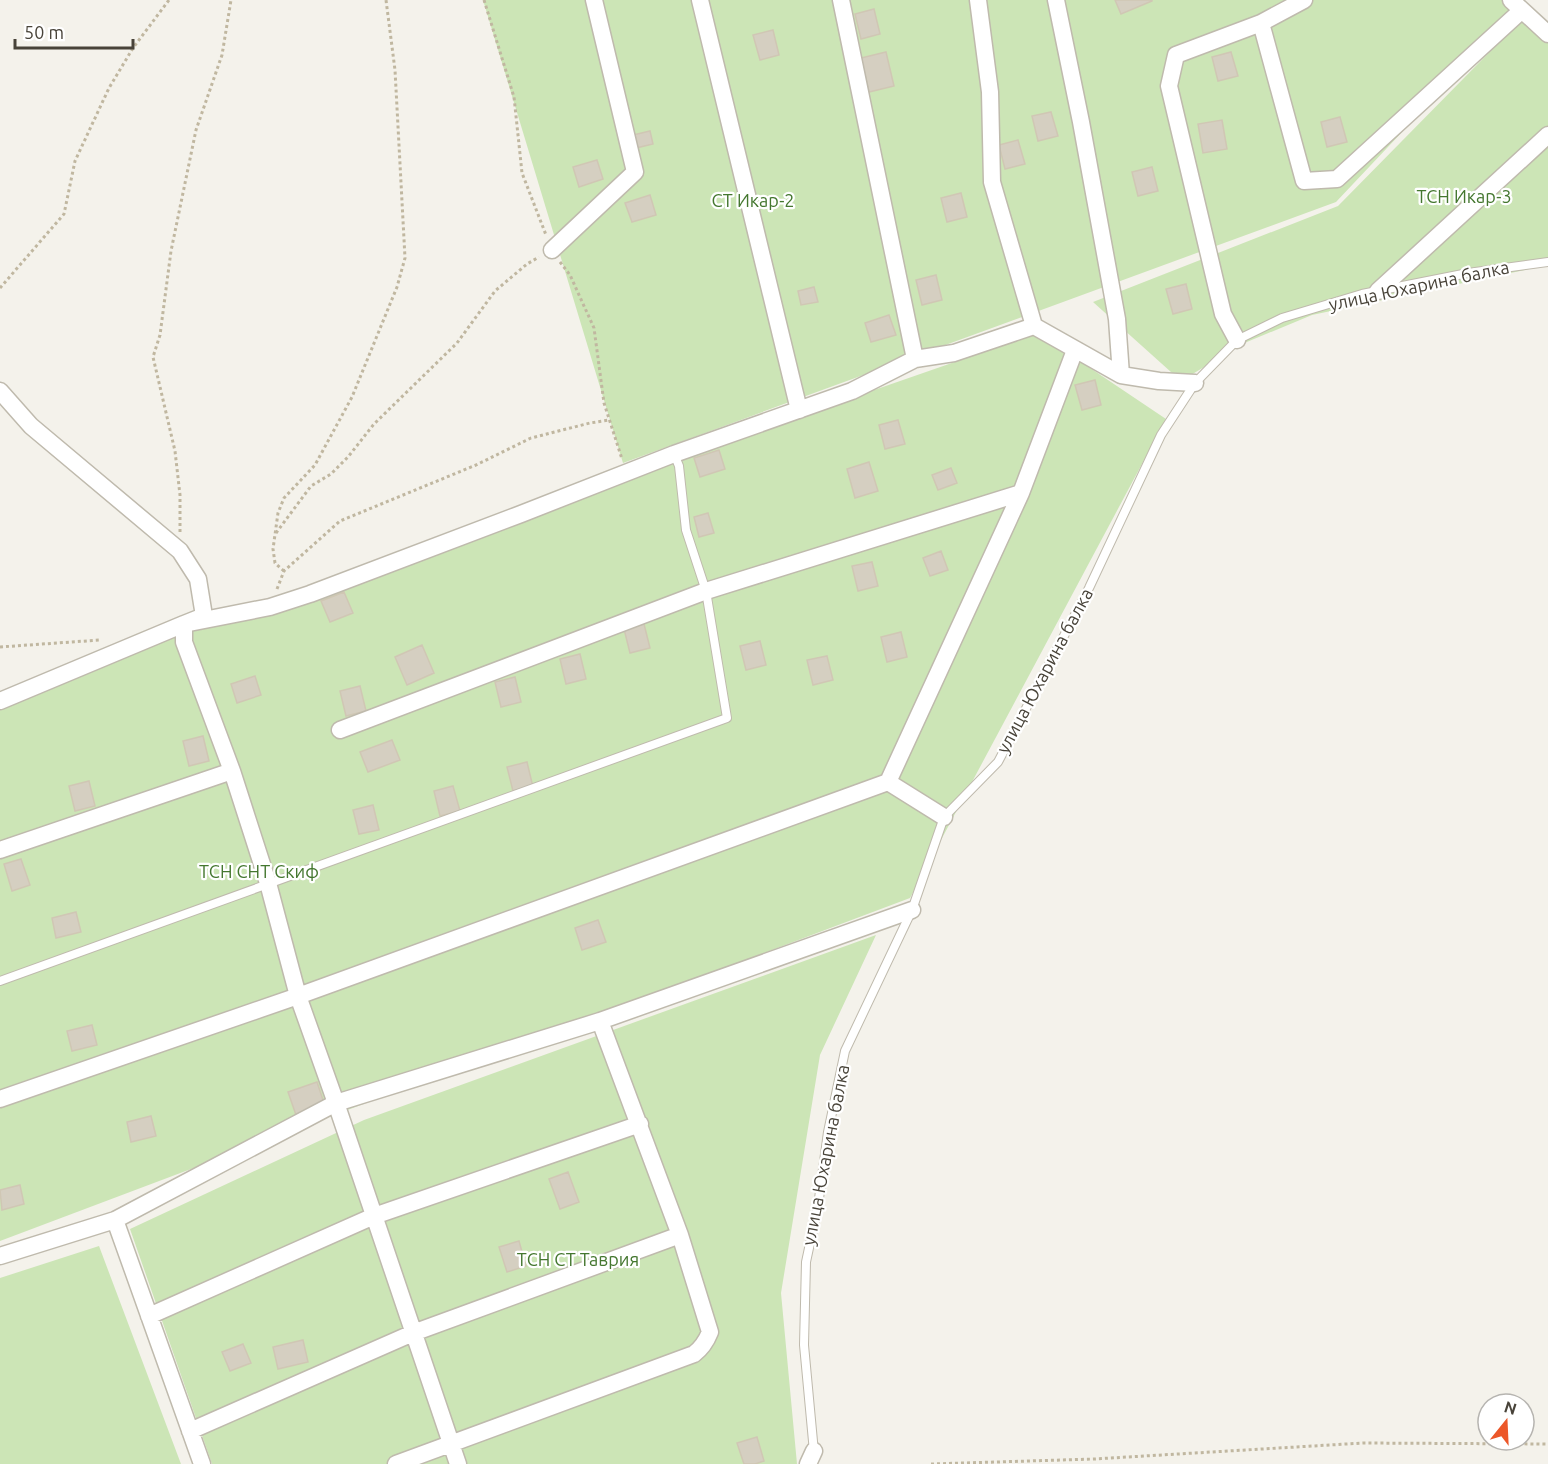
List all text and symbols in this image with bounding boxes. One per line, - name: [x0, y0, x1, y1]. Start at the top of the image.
- scale bar: [15, 12, 134, 50]
- text: 50 m: [24, 22, 64, 42]
- park label: ТСН Икар-3: [1416, 186, 1512, 206]
- park label: СТ Икар-2: [711, 190, 795, 210]
- street label: улица Юхарина балка: [1327, 256, 1511, 314]
- street label: улица Юхарина балка: [992, 585, 1096, 756]
- park label: ТСН СНТ Скиф: [199, 861, 319, 881]
- street label: улица Юхарина балка: [798, 1063, 852, 1247]
- park label: ТСН СТ Таврия: [517, 1249, 639, 1269]
- north arrow: [1476, 1392, 1536, 1452]
- text: N: [1502, 1397, 1519, 1418]

